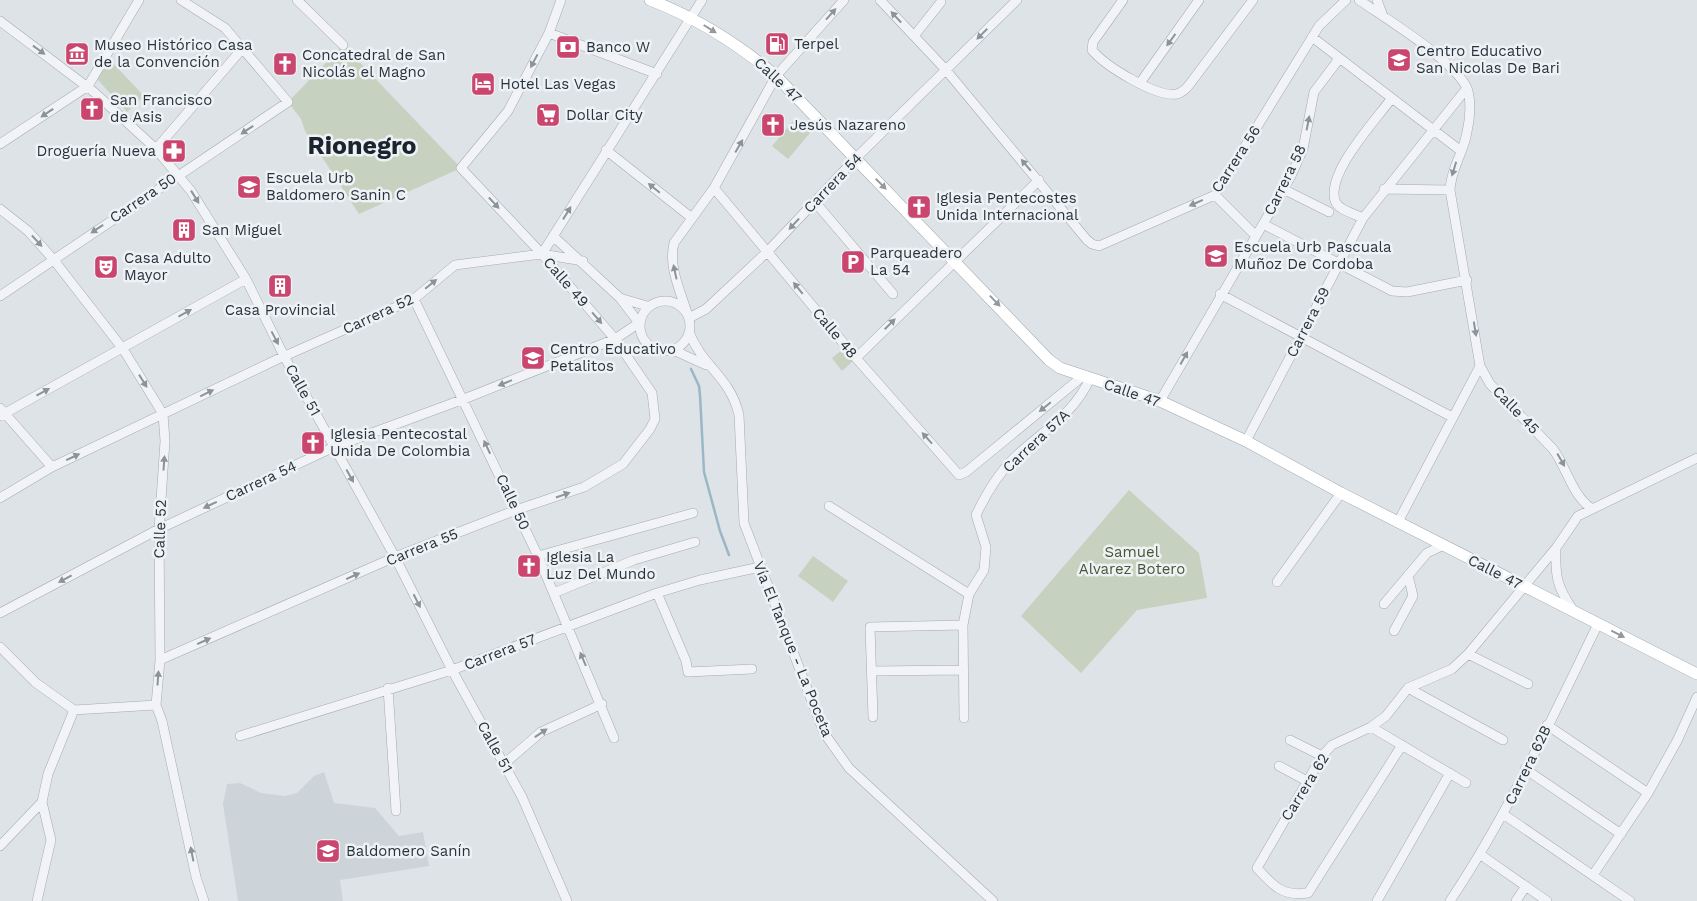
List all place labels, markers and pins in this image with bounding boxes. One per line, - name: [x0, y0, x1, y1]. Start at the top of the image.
- fuel station icon: Terpel: [764, 31, 790, 57]
- bank icon: Banco W: [555, 34, 581, 60]
- place label: Terpel: [794, 35, 839, 53]
- place label: Museo Histórico Casa de la Convención: [94, 36, 253, 71]
- place label: Banco W: [586, 38, 650, 56]
- museum icon: Museo Histórico Casa de la Convención: [64, 41, 90, 67]
- place label: Centro Educativo San Nicolas De Bari: [1416, 42, 1560, 77]
- place label: Concatedral de San Nicolás el Magno: [302, 46, 446, 81]
- school or university icon: Centro Educativo San Nicolas De Bari: [1386, 47, 1412, 73]
- church icon: Concatedral de San Nicolás el Magno: [272, 51, 298, 77]
- hotel icon: Hotel Las Vegas: [470, 71, 496, 97]
- place label: Hotel Las Vegas: [500, 75, 616, 93]
- place label: San Francisco de Asis: [110, 91, 212, 126]
- church icon: San Francisco de Asis: [79, 96, 105, 122]
- supermarket icon: Dollar City: [535, 102, 561, 128]
- place label: Dollar City: [566, 106, 643, 124]
- church icon: Jesús Nazareno: [760, 112, 786, 138]
- place label: Jesús Nazareno: [790, 116, 906, 134]
- pharmacy icon: Droguería Nueva: [161, 138, 187, 164]
- place label: Droguería Nueva: [36, 142, 156, 160]
- place label: Escuela Urb Baldomero Sanin C: [266, 169, 406, 204]
- school or university icon: Escuela Urb Baldomero Sanin C: [236, 174, 262, 200]
- place label: Iglesia Pentecostes Unida Internacional: [936, 189, 1079, 224]
- church icon: Iglesia Pentecostes Unida Internacional: [906, 194, 932, 220]
- building icon: San Miguel: [171, 217, 197, 243]
- place label: San Miguel: [202, 221, 282, 239]
- place label: Escuela Urb Pascuala Muñoz De Cordoba: [1234, 238, 1392, 273]
- school or university icon: Escuela Urb Pascuala Muñoz De Cordoba: [1203, 243, 1229, 269]
- place label: Parqueadero La 54: [870, 244, 962, 279]
- place label: Casa Adulto Mayor: [124, 249, 211, 284]
- parking icon: Parqueadero La 54: [840, 249, 866, 275]
- theatre icon: Casa Adulto Mayor: [93, 254, 119, 280]
- building icon: Casa Provincial: [267, 273, 293, 299]
- place label: Casa Provincial: [225, 301, 336, 319]
- place label: Centro Educativo Petalitos: [550, 340, 676, 375]
- school or university icon: Centro Educativo Petalitos: [520, 345, 546, 371]
- place label: Iglesia Pentecostal Unida De Colombia: [330, 425, 471, 460]
- church icon: Iglesia Pentecostal Unida De Colombia: [300, 430, 326, 456]
- place label: Iglesia La Luz Del Mundo: [546, 548, 655, 583]
- church icon: Iglesia La Luz Del Mundo: [516, 553, 542, 579]
- school or university icon: Baldomero Sanín: [315, 838, 341, 864]
- place label: Baldomero Sanín: [346, 842, 471, 860]

